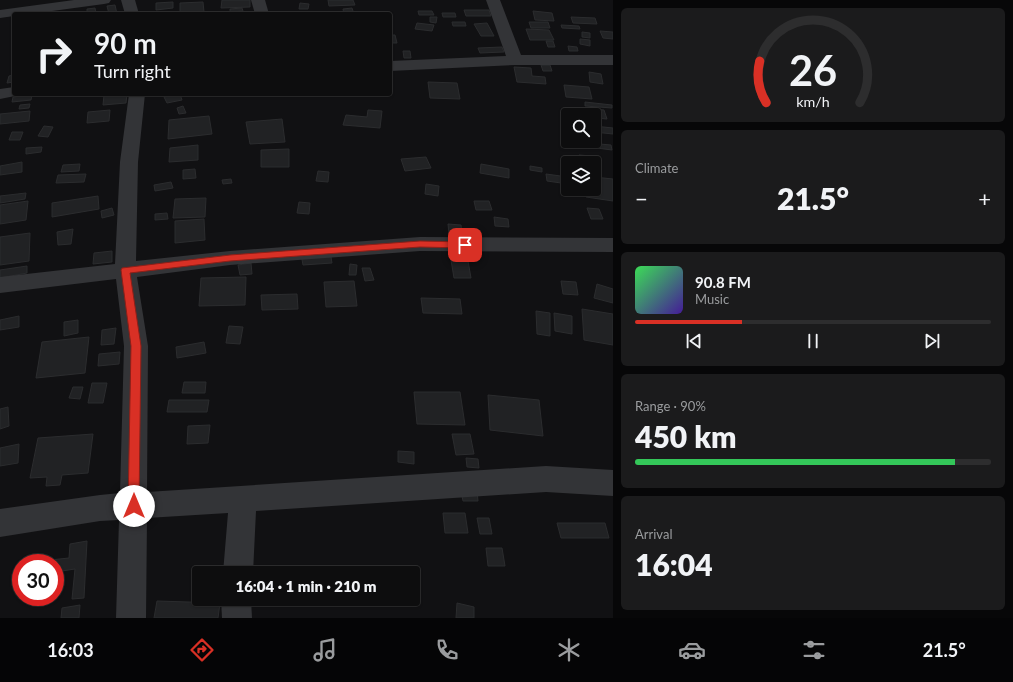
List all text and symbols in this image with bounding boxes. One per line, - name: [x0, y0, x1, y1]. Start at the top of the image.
- text: 90 m: [94, 26, 157, 60]
- icon: right: [28, 28, 80, 80]
- text: 26: [789, 45, 837, 95]
- text: Turn right: [94, 60, 171, 82]
- text: km/h: [796, 93, 830, 110]
- map controls: [561, 108, 601, 196]
- button: search: [561, 108, 601, 148]
- button: layers: [561, 156, 601, 196]
- text: Climate: [635, 160, 678, 176]
- text: 21.5°: [777, 180, 849, 216]
- text: −: [635, 185, 648, 212]
- text: +: [978, 185, 991, 212]
- pin: [448, 228, 482, 262]
- icon: arrive: [454, 234, 476, 256]
- text: 90.8 FM: [695, 273, 751, 291]
- text: Music: [695, 291, 729, 307]
- icon: previous: [683, 330, 705, 352]
- icon: pause: [802, 330, 824, 352]
- icon: next: [921, 330, 943, 352]
- text: Range · 90%: [635, 398, 706, 414]
- text: 450 km: [635, 418, 736, 454]
- position arrow: [113, 485, 155, 527]
- text: Arrival: [635, 526, 672, 542]
- text: 16:04: [635, 546, 713, 582]
- speed limit sign: 30: [12, 554, 64, 606]
- text: 16:04 · 1 min · 210 m: [235, 577, 377, 595]
- icon: directions: [188, 636, 216, 664]
- icon: music: [311, 636, 339, 664]
- icon: phone: [433, 636, 461, 664]
- icon: climate: [555, 636, 583, 664]
- icon: car: [678, 636, 706, 664]
- icon: filters: [800, 636, 828, 664]
- text: 16:03: [47, 639, 94, 661]
- text: 21.5°: [923, 639, 966, 661]

